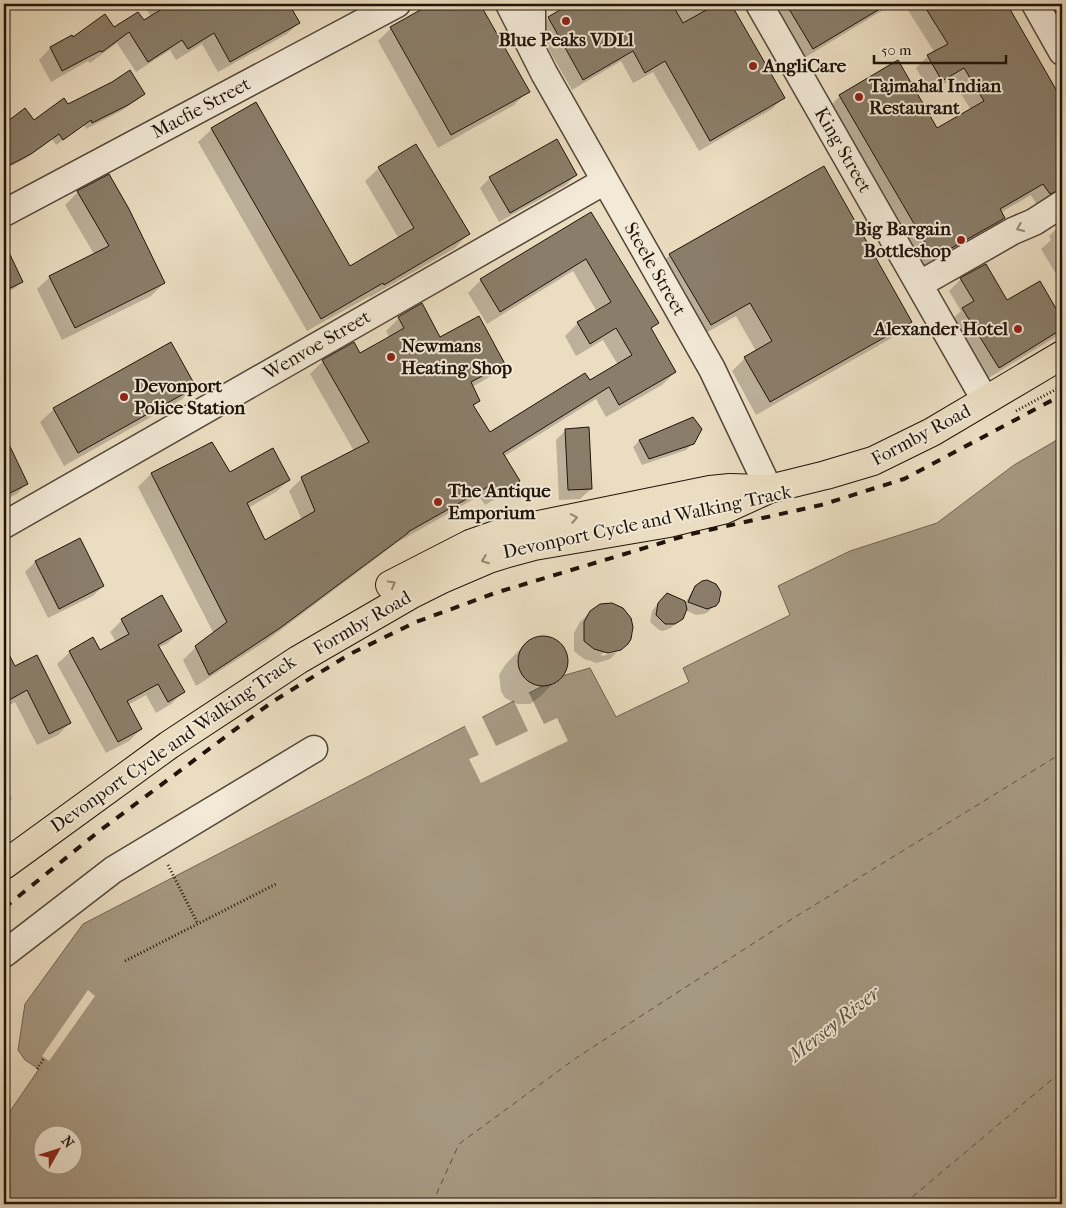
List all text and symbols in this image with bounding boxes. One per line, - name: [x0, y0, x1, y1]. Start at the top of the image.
- marker: Blue Peaks VDLl: [560, 15, 572, 27]
- place label: Blue Peaks VDLl: [498, 29, 634, 51]
- scale bar: [874, 32, 1006, 64]
- text: 50 m: [881, 41, 912, 59]
- place label: AngliCare: [762, 55, 847, 77]
- marker: AngliCare: [747, 60, 759, 72]
- street label: Macfie Street: [148, 73, 254, 143]
- place label: Tajmahal Indian Restaurant: [868, 75, 1002, 119]
- marker: Tajmahal Indian Restaurant: [853, 91, 865, 103]
- street label: King Street: [810, 103, 876, 197]
- street label: Steele Street: [619, 218, 691, 320]
- place label: Big Bargain Bottleshop: [854, 218, 952, 262]
- one-way arrow: [1016, 221, 1025, 232]
- marker: Big Bargain Bottleshop: [955, 234, 967, 246]
- street label: Wenvoe Street: [259, 305, 375, 385]
- place label: Alexander Hotel: [873, 318, 1009, 340]
- marker: Alexander Hotel: [1012, 323, 1024, 335]
- place label: Newmans Heating Shop: [401, 335, 512, 379]
- marker: Newmans Heating Shop: [385, 351, 397, 363]
- place label: Devonport Police Station: [134, 375, 246, 419]
- marker: Devonport Police Station: [118, 391, 130, 403]
- street label: Formby Road: [868, 399, 975, 470]
- place label: The Antique Emporium: [447, 480, 551, 524]
- street label: Devonport Cycle and Walking Track: [501, 481, 793, 563]
- marker: The Antique Emporium: [432, 496, 444, 508]
- one-way arrow: [570, 513, 579, 523]
- one-way arrow: [482, 554, 490, 564]
- one-way arrow: [387, 580, 396, 590]
- street label: Formby Road: [309, 586, 415, 660]
- street label: Devonport Cycle and Walking Track: [46, 650, 300, 837]
- water label: Mersey River: [782, 980, 886, 1068]
- north arrow: [32, 1126, 82, 1176]
- text: N: [58, 1133, 78, 1152]

